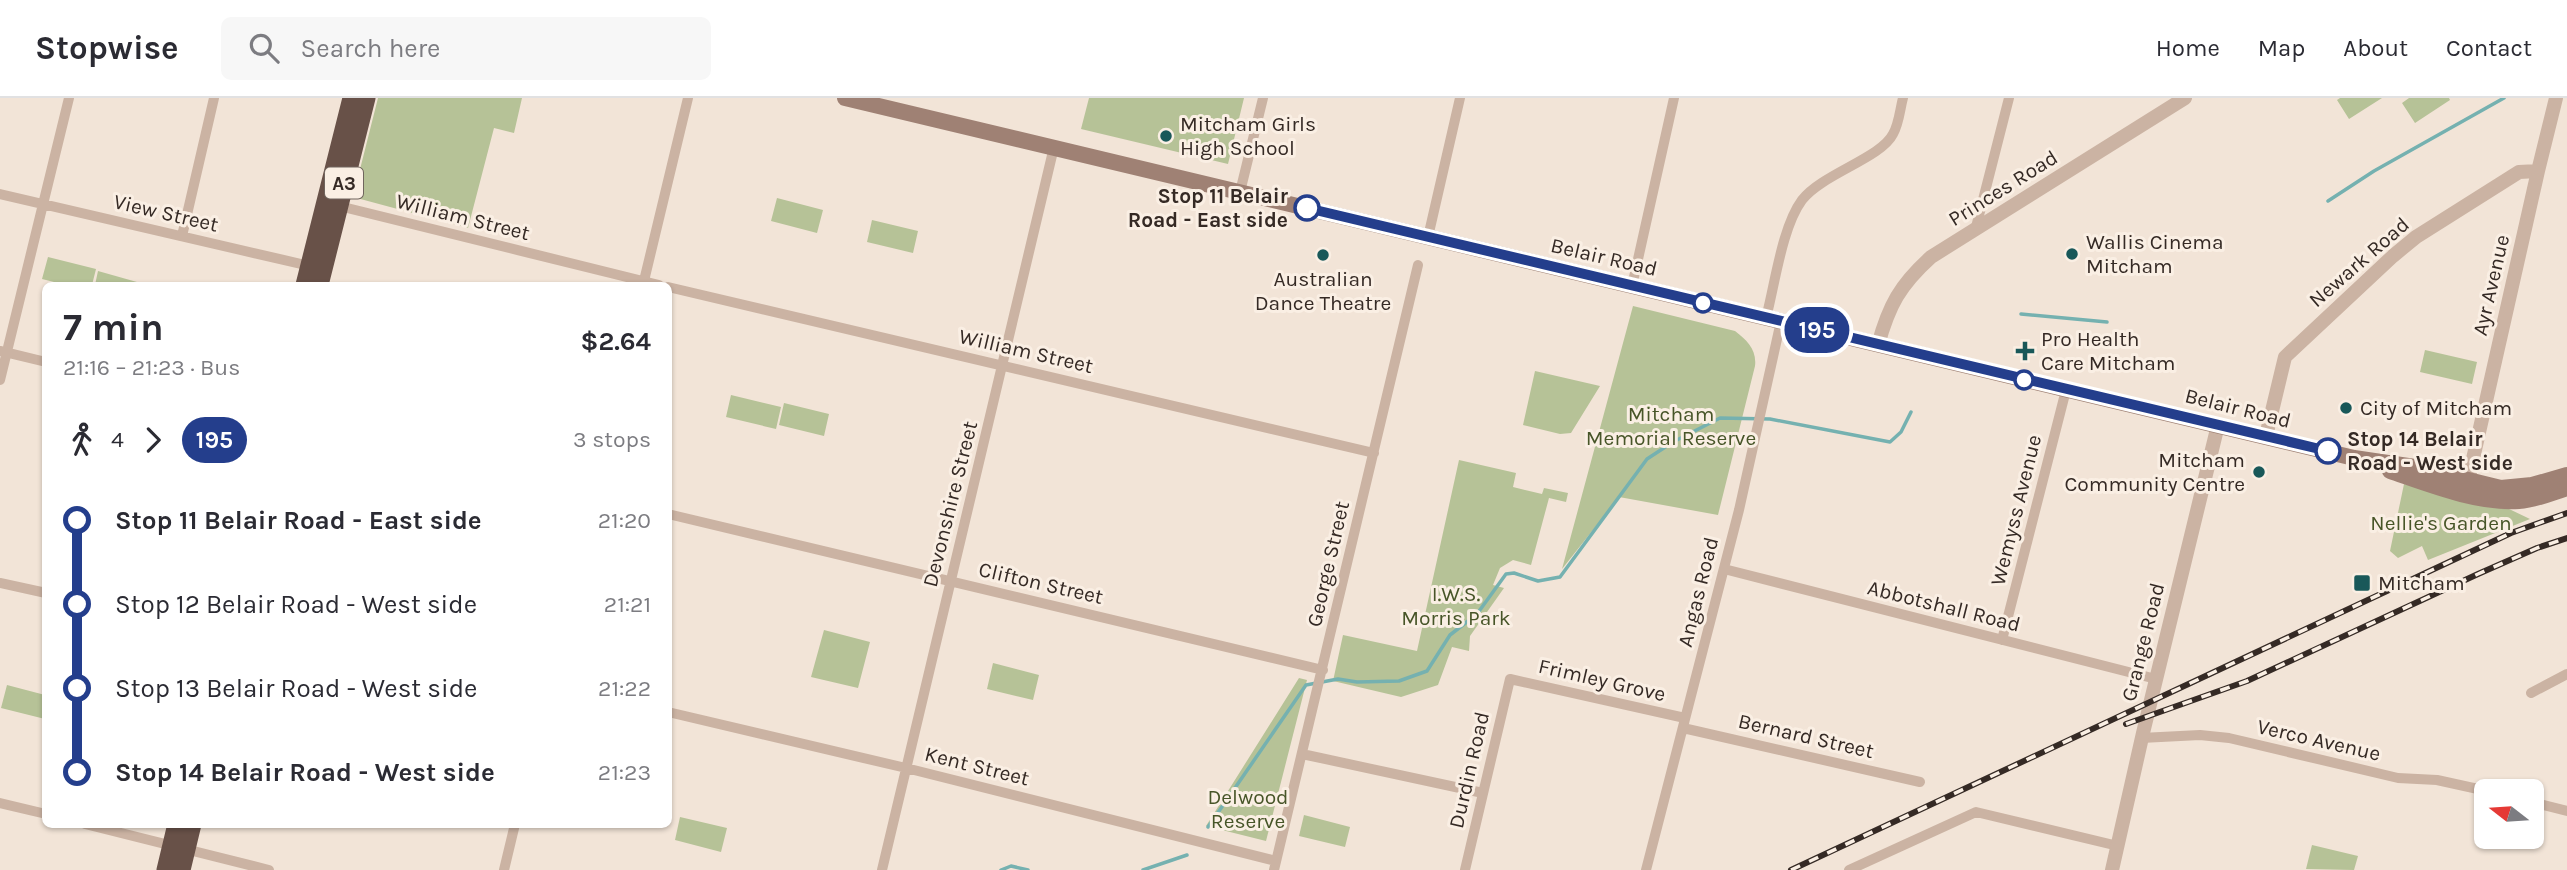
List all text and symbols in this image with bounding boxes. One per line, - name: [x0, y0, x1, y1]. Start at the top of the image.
- search box: [221, 17, 711, 80]
- text: Stopwise: [35, 29, 179, 67]
- icon: search: [245, 29, 283, 67]
- text: Search here: [301, 33, 440, 64]
- text: Home: [2156, 34, 2220, 62]
- text: Map: [2258, 34, 2305, 62]
- text: About: [2343, 34, 2408, 62]
- text: Contact: [2446, 34, 2532, 62]
- place label: Mitcham Girls High School: [1180, 112, 1316, 160]
- marker: Mitcham Girls High School: [1158, 128, 1174, 144]
- street label: Princes Road: [1944, 145, 2062, 231]
- road number: A3: [325, 167, 363, 198]
- place label: Stop 11 Belair Road - East side: [1128, 184, 1289, 232]
- street label: View Street: [111, 189, 221, 237]
- street label: William Street: [394, 189, 532, 245]
- marker: Stop 11 Belair Road - East side: [1294, 195, 1320, 221]
- street label: Newark Road: [2304, 212, 2414, 312]
- place label: Wallis Cinema Mitcham: [2086, 230, 2224, 278]
- street label: Ayr Avenue: [2468, 232, 2514, 338]
- street label: Belair Road: [1548, 233, 1660, 281]
- marker: Wallis Cinema Mitcham: [2064, 246, 2080, 262]
- marker: Australian Dance Theatre: [1315, 247, 1331, 263]
- place label: Australian Dance Theatre: [1255, 267, 1391, 315]
- unlabelled marker: [1693, 293, 1713, 313]
- text: 7 min: [63, 305, 164, 350]
- line badge: 195: [1777, 307, 1857, 353]
- text: 195: [1798, 316, 1836, 344]
- street label: William Street: [957, 324, 1095, 378]
- text: $2.64: [581, 326, 651, 357]
- place label: Pro Health Care Mitcham: [2041, 327, 2175, 375]
- marker: Pro Health Care Mitcham: [2015, 341, 2035, 361]
- text: 21:16 – 21:23 · Bus: [63, 354, 240, 381]
- unlabelled marker: [2014, 370, 2034, 390]
- street label: Belair Road: [2182, 383, 2294, 433]
- place label: City of Mitcham: [2360, 396, 2512, 420]
- marker: City of Mitcham: [2338, 400, 2354, 416]
- park label: Mitcham Memorial Reserve: [1586, 402, 1756, 450]
- street label: Devonshire Street: [918, 418, 982, 590]
- icon: walk: [63, 421, 101, 459]
- icon: forward: [134, 421, 172, 459]
- text: 4: [111, 426, 124, 453]
- text: 195: [196, 426, 233, 454]
- text: 3 stops: [573, 426, 651, 453]
- place label: Stop 14 Belair Road - West side: [2347, 427, 2513, 475]
- street label: Wemyss Avenue: [1986, 432, 2046, 588]
- marker: Stop 14 Belair Road - West side: [2315, 438, 2341, 464]
- place label: Mitcham Community Centre: [2064, 448, 2245, 496]
- marker: Mitcham Community Centre: [2251, 464, 2267, 480]
- street label: George Street: [1302, 499, 1354, 629]
- text: Stop 11 Belair Road - East side: [115, 505, 482, 536]
- text: 21:20: [598, 507, 651, 534]
- park label: Nellie's Garden: [2370, 511, 2512, 535]
- street label: Angas Road: [1673, 535, 1723, 649]
- street label: Clifton Street: [976, 557, 1106, 609]
- place label: Mitcham: [2378, 571, 2465, 595]
- marker: Mitcham: [2352, 573, 2372, 593]
- street label: Abbotshall Road: [1865, 575, 2023, 637]
- street label: Grange Road: [2117, 580, 2169, 704]
- park label: I.W.S. Morris Park: [1401, 582, 1511, 630]
- text: Stop 12 Belair Road - West side: [115, 589, 477, 620]
- text: 21:21: [604, 591, 651, 618]
- street label: Frimley Grove: [1536, 654, 1668, 706]
- text: Stop 13 Belair Road - West side: [115, 673, 477, 704]
- text: 21:22: [598, 675, 651, 702]
- street label: Durdin Road: [1444, 709, 1494, 831]
- street label: Bernard Street: [1736, 709, 1876, 763]
- street label: Verco Avenue: [2255, 714, 2383, 766]
- street label: Kent Street: [922, 741, 1032, 791]
- text: Stop 14 Belair Road - West side: [115, 757, 495, 788]
- text: 21:23: [598, 759, 651, 786]
- north arrow: [2474, 779, 2544, 849]
- map controls: [2474, 779, 2544, 849]
- park label: Delwood Reserve: [1207, 785, 1289, 833]

